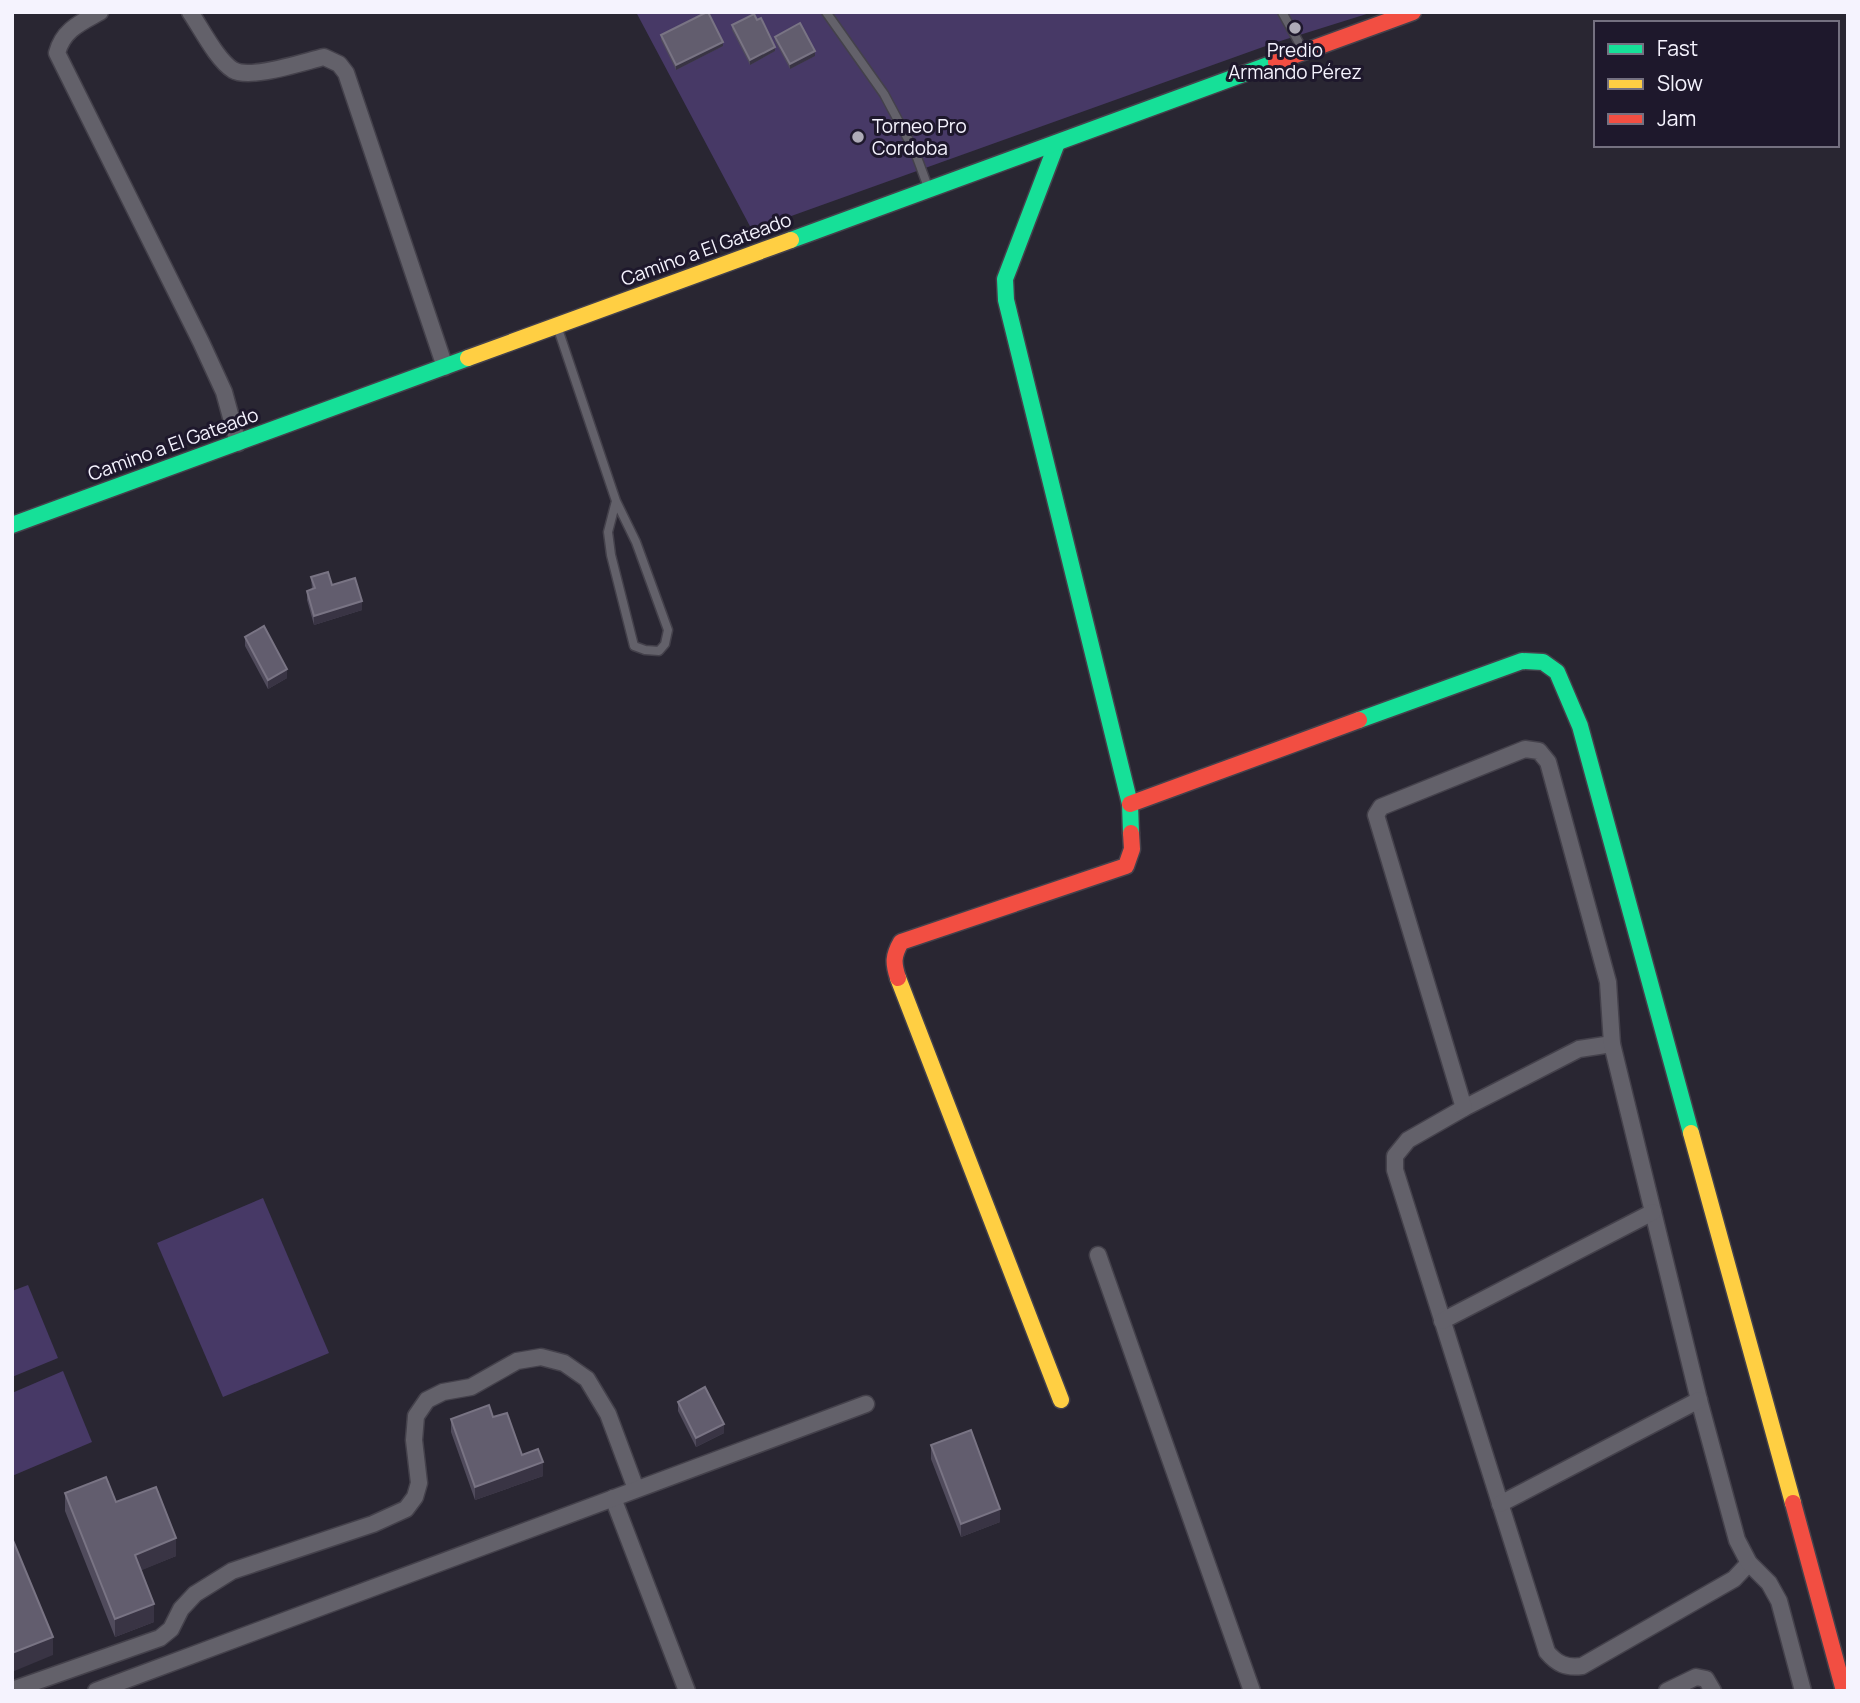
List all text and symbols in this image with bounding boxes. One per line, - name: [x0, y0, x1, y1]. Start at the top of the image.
- marker: Predio Armando Pérez: [1287, 20, 1303, 36]
- legend: [1594, 21, 1839, 147]
- text: Fast: [1657, 34, 1698, 62]
- place label: Predio Armando Pérez: [1228, 37, 1362, 85]
- text: Slow: [1657, 69, 1703, 97]
- text: Jam: [1657, 104, 1696, 132]
- place label: Torneo Pro Cordoba: [872, 113, 967, 161]
- marker: Torneo Pro Cordoba: [850, 129, 866, 145]
- street label: Camino a El Gateado: [617, 206, 795, 292]
- street label: Camino a El Gateado: [84, 401, 262, 487]

